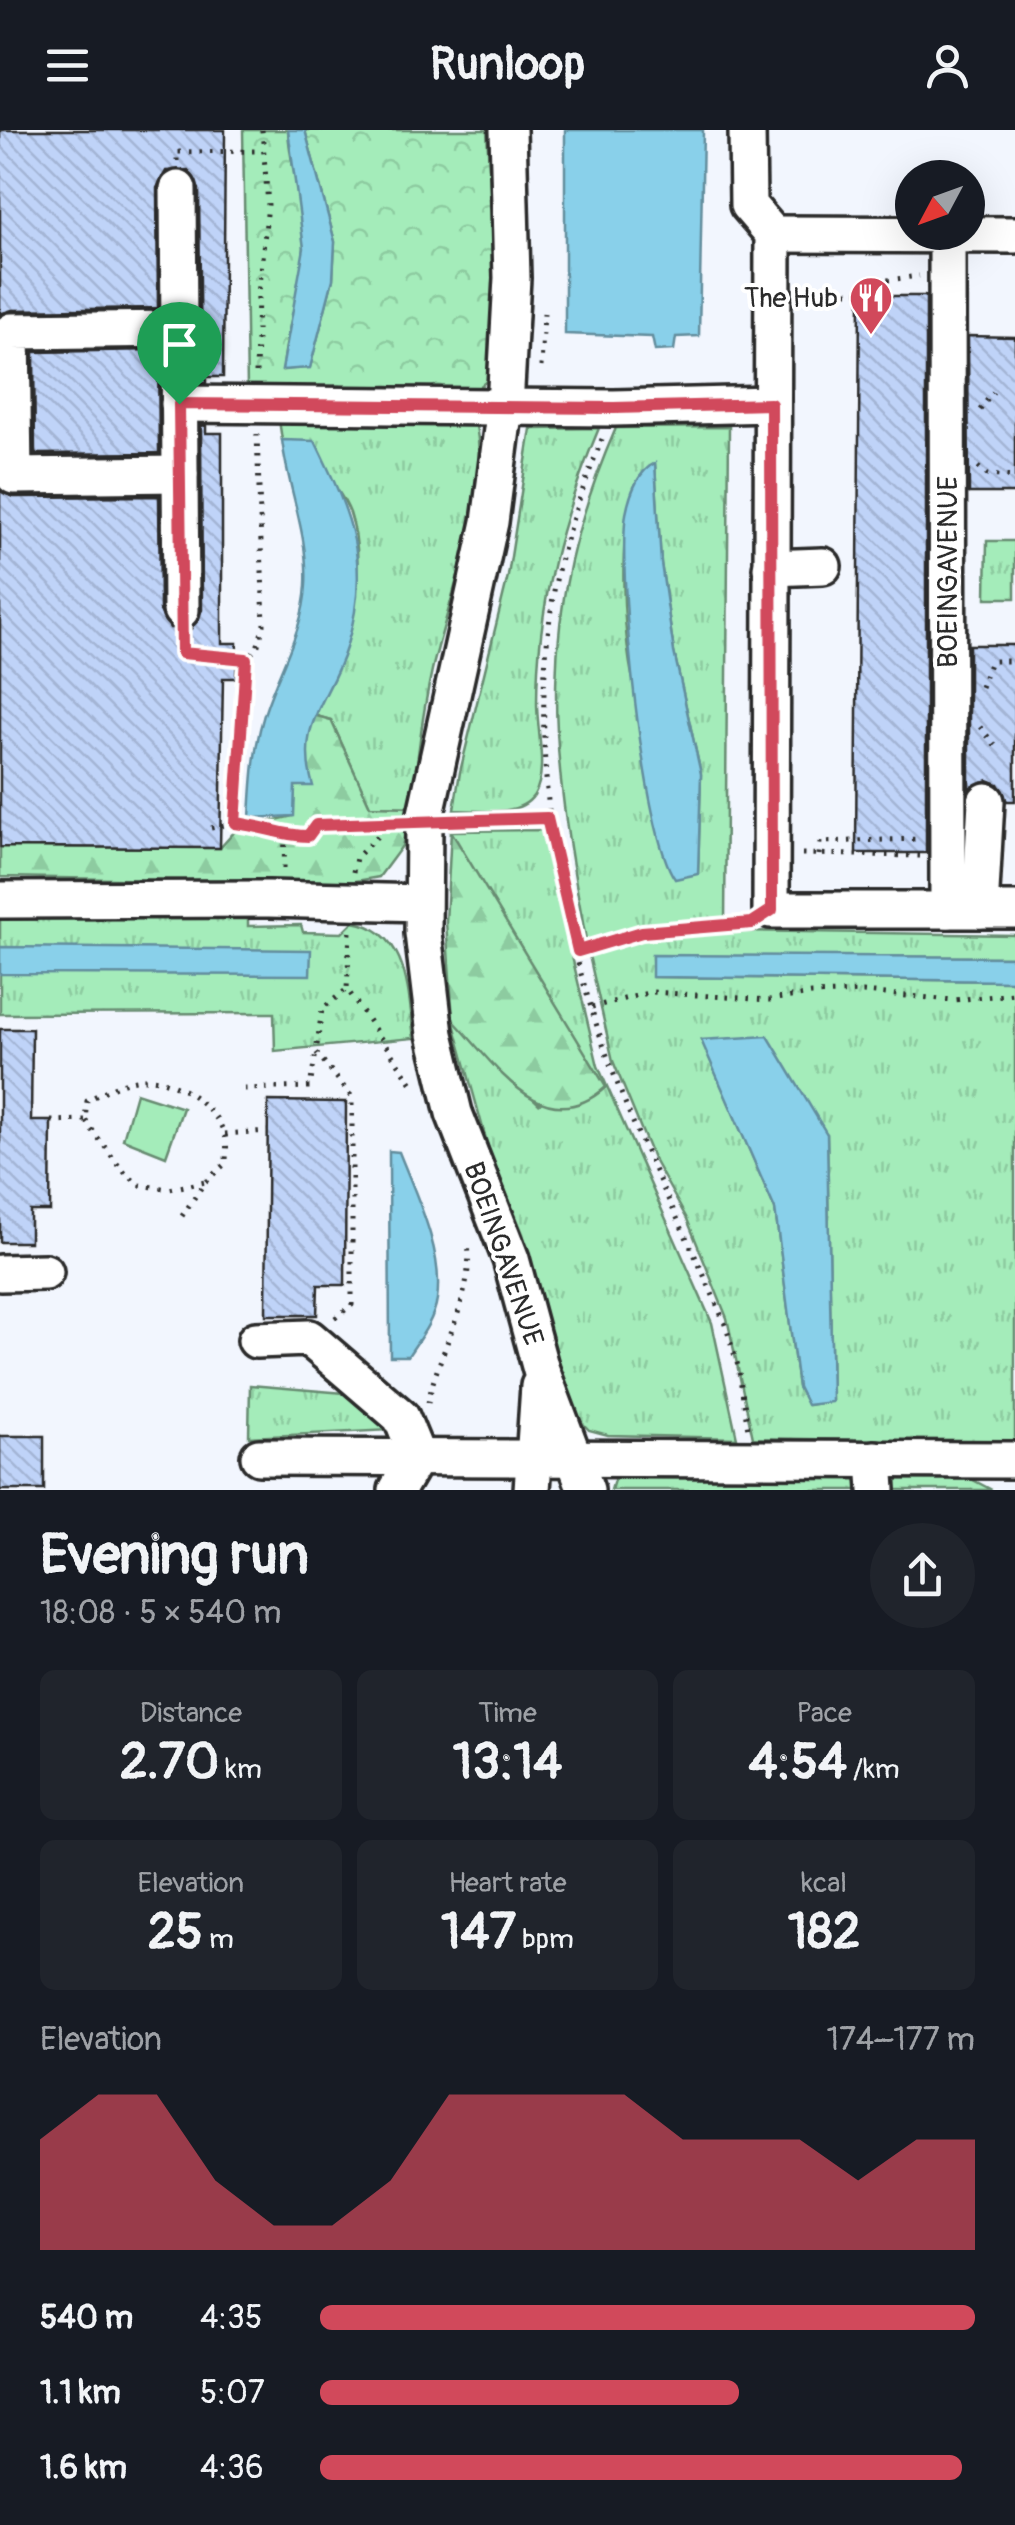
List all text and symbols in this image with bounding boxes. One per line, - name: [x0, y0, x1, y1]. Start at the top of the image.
- text: Runloop: [430, 37, 585, 93]
- icon: menu: [40, 38, 95, 93]
- icon: person: [920, 38, 975, 93]
- north arrow: [895, 160, 985, 250]
- map controls: [895, 160, 985, 250]
- restaurant icon: The Hub: [848, 275, 894, 336]
- place label: The Hub: [744, 281, 838, 316]
- pin: [137, 302, 222, 405]
- icon: arrive: [152, 317, 207, 372]
- street label: BOEINGAVENUE: [931, 476, 966, 668]
- street label: BOEINGAVENUE: [455, 1158, 551, 1350]
- text: Evening run: [40, 1521, 309, 1590]
- button: share: [870, 1523, 975, 1628]
- text: 18:08 · 5 × 540 m: [40, 1593, 281, 1633]
- text: Distance: [140, 1696, 242, 1731]
- text: Time: [478, 1696, 537, 1731]
- text: Pace: [796, 1696, 852, 1731]
- text: 2.70: [120, 1731, 219, 1794]
- text: 13:14: [453, 1731, 562, 1794]
- text: 4:54: [749, 1731, 847, 1794]
- text: km: [219, 1752, 262, 1787]
- text: /km: [847, 1752, 900, 1787]
- text: Elevation: [137, 1866, 244, 1901]
- text: Heart rate: [448, 1866, 567, 1901]
- text: kcal: [801, 1866, 847, 1901]
- text: 25: [148, 1901, 203, 1964]
- text: 147: [441, 1901, 516, 1964]
- text: 182: [788, 1901, 861, 1964]
- text: m: [203, 1922, 234, 1957]
- text: bpm: [516, 1922, 574, 1957]
- text: Elevation: [40, 2020, 162, 2060]
- text: 174–177 m: [826, 2020, 975, 2060]
- text: 540 m: [40, 2298, 133, 2338]
- text: 4:35: [200, 2298, 262, 2338]
- text: 1.1 km: [40, 2373, 121, 2413]
- text: 5:07: [200, 2373, 265, 2413]
- text: 1.6 km: [40, 2448, 127, 2488]
- text: 4:36: [200, 2448, 264, 2488]

